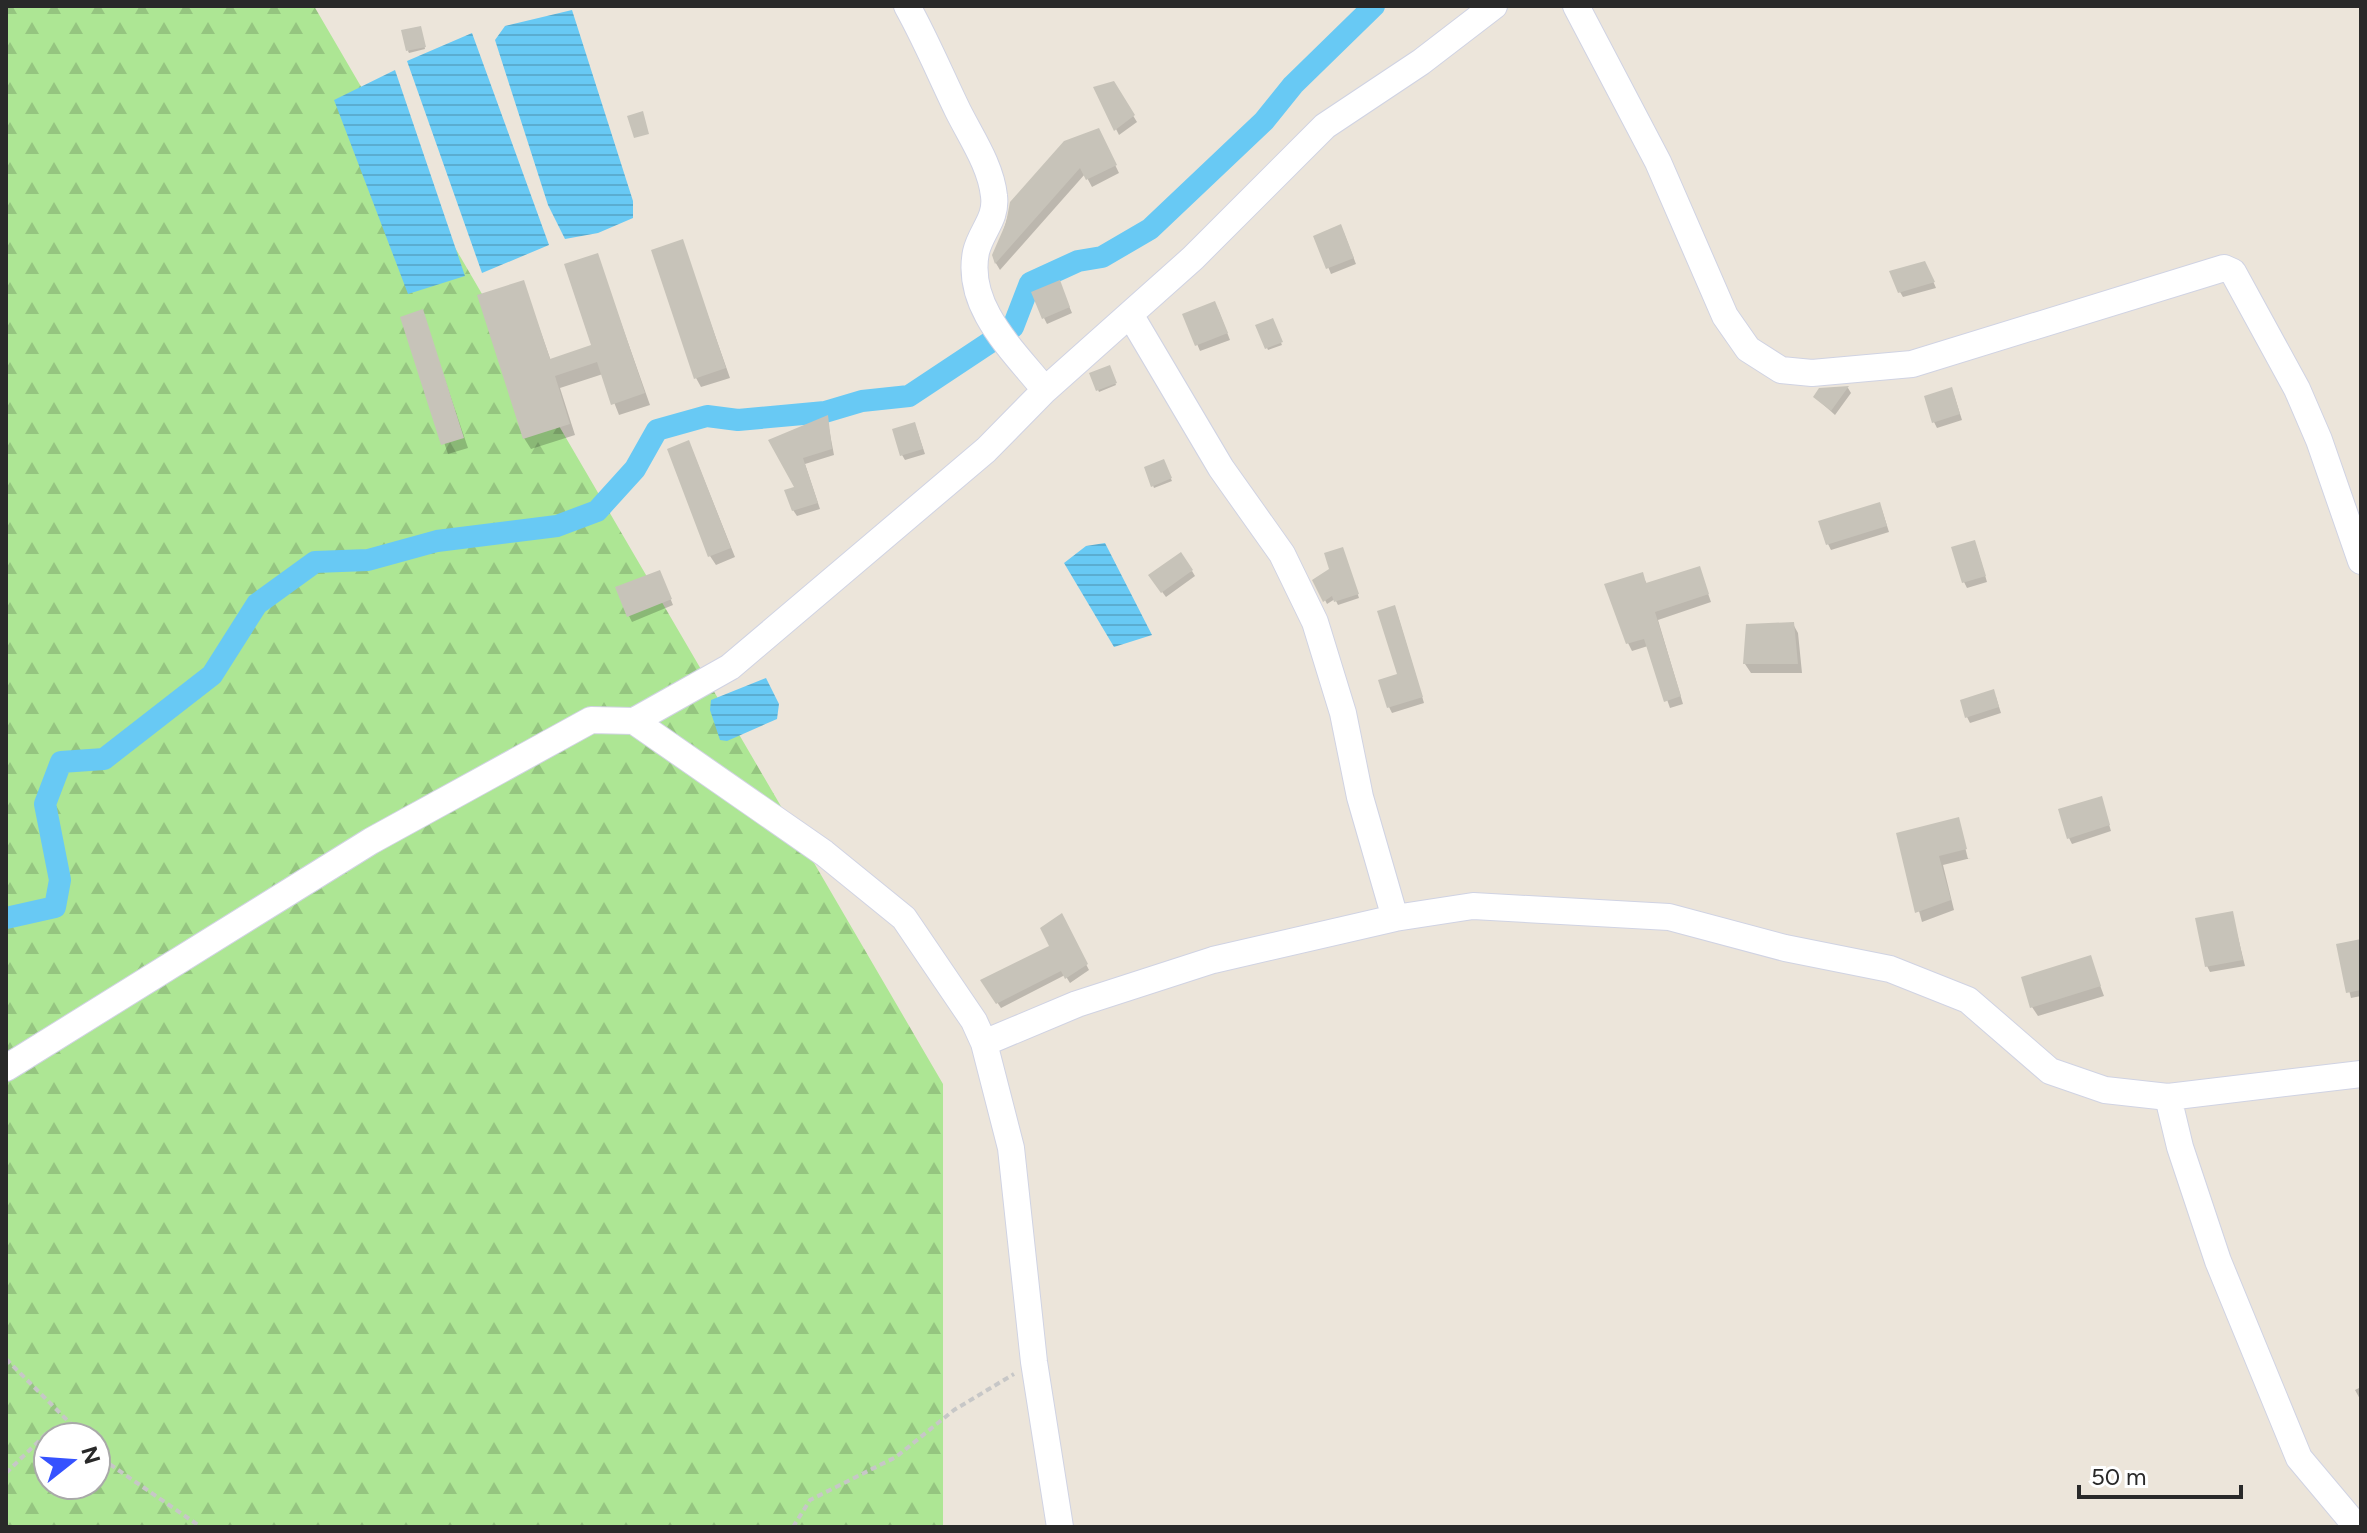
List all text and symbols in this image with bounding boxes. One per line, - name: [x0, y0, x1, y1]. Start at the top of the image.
- north arrow: [32, 1421, 112, 1501]
- text: N: [75, 1443, 106, 1467]
- scale bar: [2079, 1449, 2241, 1499]
- text: 50 m: [2091, 1462, 2147, 1491]

